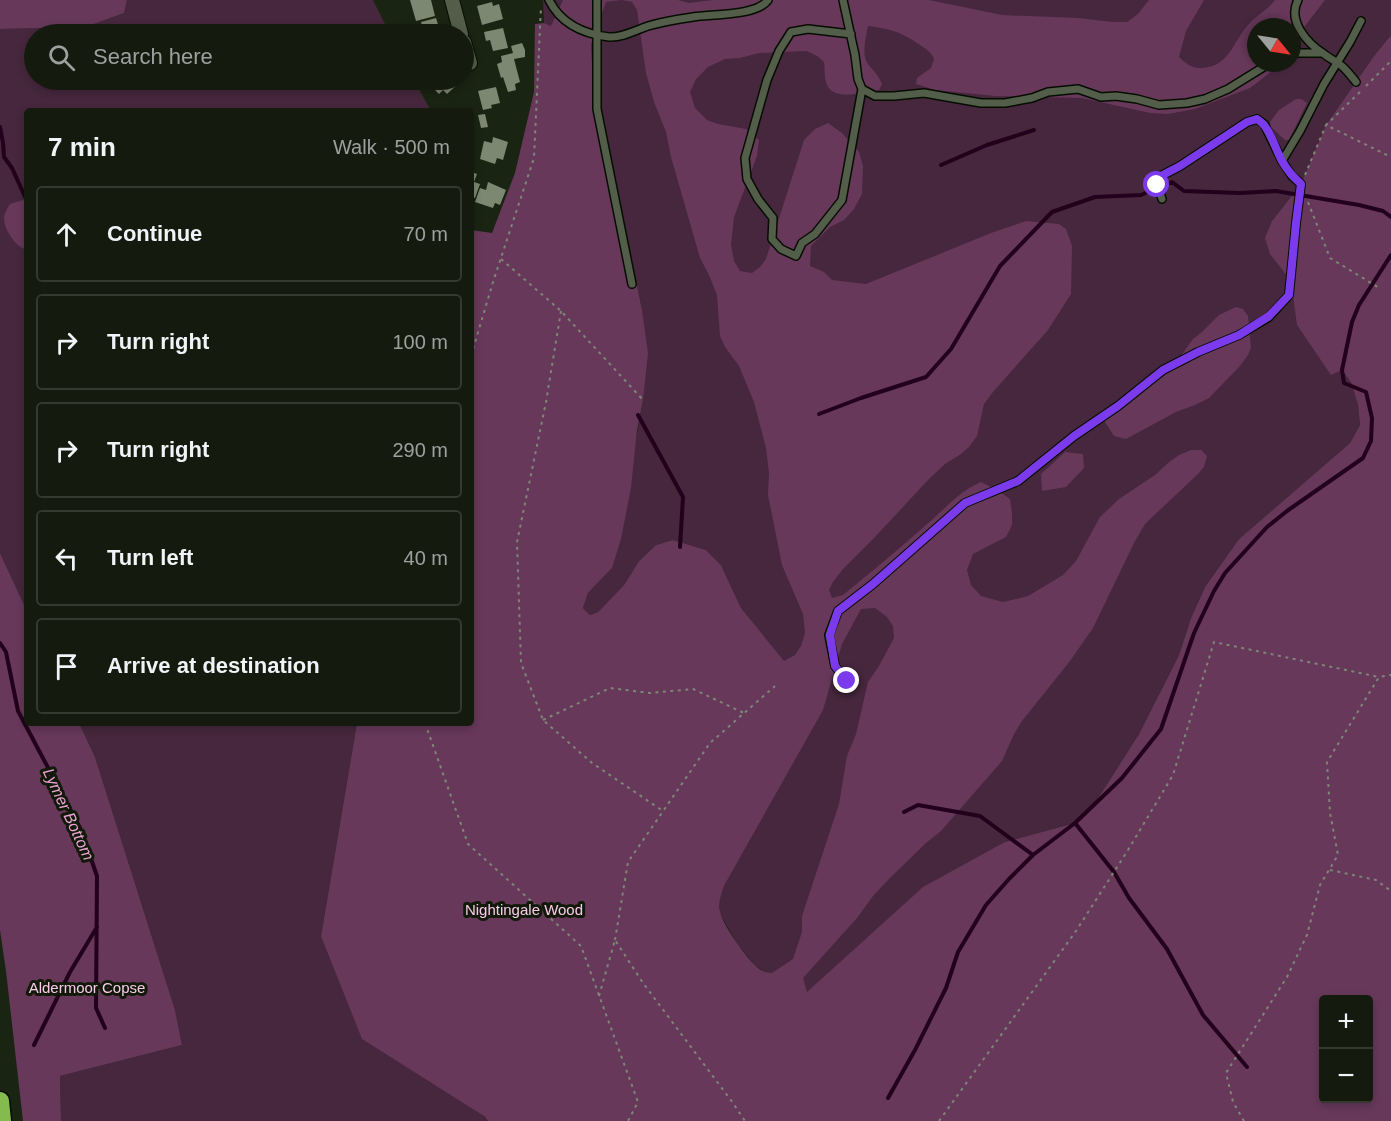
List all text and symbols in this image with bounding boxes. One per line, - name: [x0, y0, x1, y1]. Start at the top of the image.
- north arrow: [1247, 18, 1301, 72]
- search box: [24, 24, 474, 90]
- icon: search: [45, 41, 78, 74]
- text: Search here: [93, 44, 213, 69]
- text: 7 min: [48, 132, 116, 162]
- text: Walk · 500 m: [333, 136, 450, 158]
- route start: [1143, 171, 1169, 197]
- icon: ahead: [50, 218, 83, 251]
- text: Continue: [107, 221, 202, 246]
- text: 70 m: [404, 223, 448, 245]
- icon: right: [50, 326, 83, 359]
- text: Turn right: [107, 329, 209, 354]
- text: 100 m: [392, 331, 448, 353]
- icon: right: [50, 434, 83, 467]
- text: Turn right: [107, 437, 209, 462]
- text: 290 m: [392, 439, 448, 461]
- icon: left: [50, 542, 83, 575]
- text: Turn left: [107, 545, 193, 570]
- text: 40 m: [404, 547, 448, 569]
- icon: arrive: [50, 650, 83, 683]
- text: Arrive at destination: [107, 653, 320, 678]
- route end: [833, 667, 859, 693]
- water label: Lymer Bottom: [40, 766, 97, 863]
- park label: Nightingale Wood: [465, 901, 583, 918]
- park label: Aldermoor Copse: [29, 979, 145, 996]
- map controls: [1319, 995, 1373, 1103]
- button: +: [1319, 995, 1373, 1049]
- button: −: [1319, 1049, 1373, 1103]

